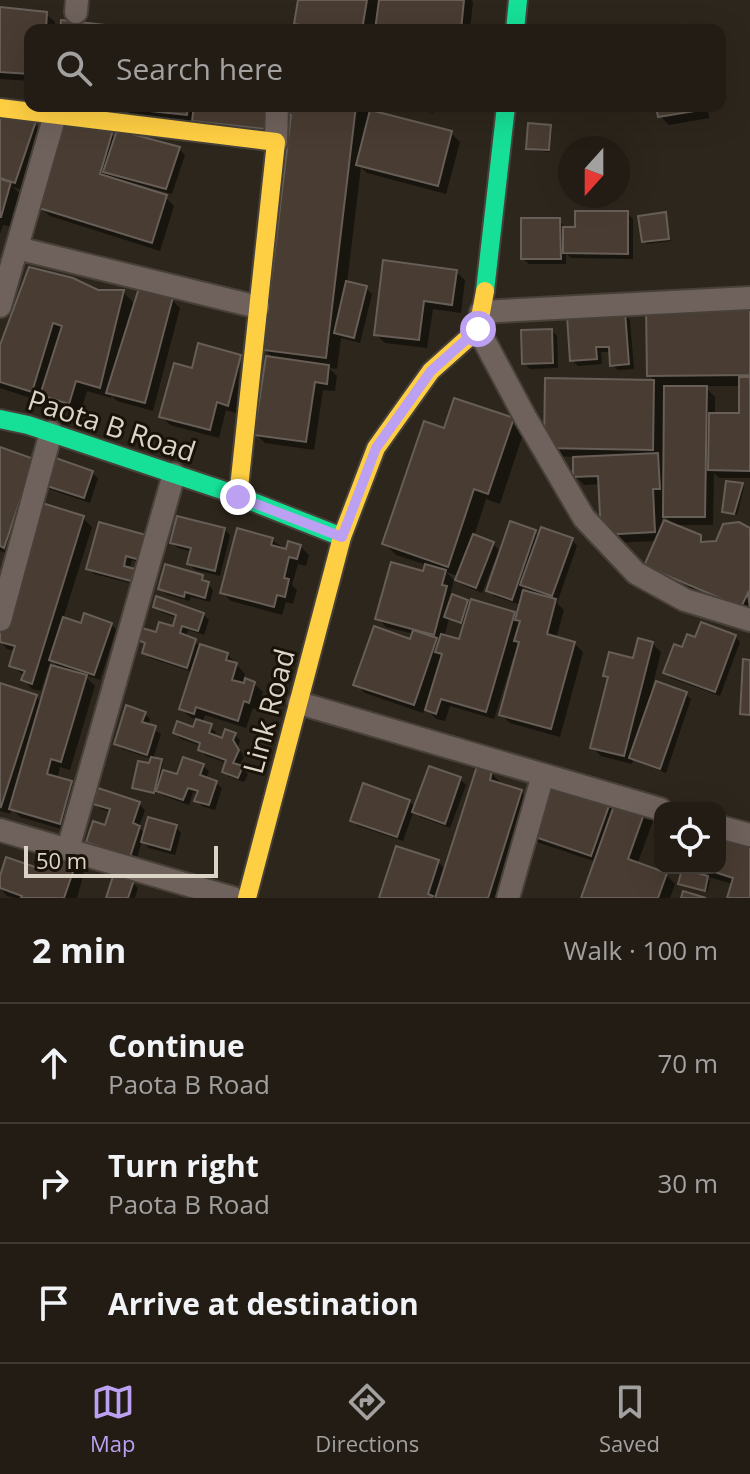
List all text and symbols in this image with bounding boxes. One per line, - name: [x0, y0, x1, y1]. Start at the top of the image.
- search box: [24, 24, 726, 112]
- icon: search: [52, 46, 96, 90]
- text: Search here: [116, 48, 283, 89]
- north arrow: [558, 136, 630, 208]
- route start: [460, 311, 496, 347]
- street label: Paota B Road: [23, 380, 201, 470]
- route end: [220, 479, 256, 515]
- street label: Link Road: [233, 644, 303, 778]
- map controls: [654, 802, 726, 874]
- button: locate: [654, 802, 726, 874]
- scale bar: [24, 842, 218, 878]
- text: 50 m: [36, 845, 87, 875]
- text: 2 min: [32, 927, 126, 973]
- text: Walk · 100 m: [564, 932, 718, 968]
- text: Continue: [108, 1025, 245, 1066]
- icon: ahead: [32, 1041, 76, 1085]
- text: 70 m: [657, 1045, 718, 1081]
- text: Paota B Road: [108, 1066, 270, 1102]
- text: Turn right: [108, 1145, 259, 1186]
- icon: right: [32, 1161, 76, 1205]
- text: 30 m: [657, 1165, 718, 1201]
- text: Paota B Road: [108, 1186, 270, 1222]
- icon: arrive: [32, 1281, 76, 1325]
- text: Arrive at destination: [108, 1283, 419, 1324]
- tab: Map: [90, 1380, 135, 1458]
- tab: Directions: [315, 1380, 419, 1458]
- tab: Saved: [599, 1380, 660, 1458]

